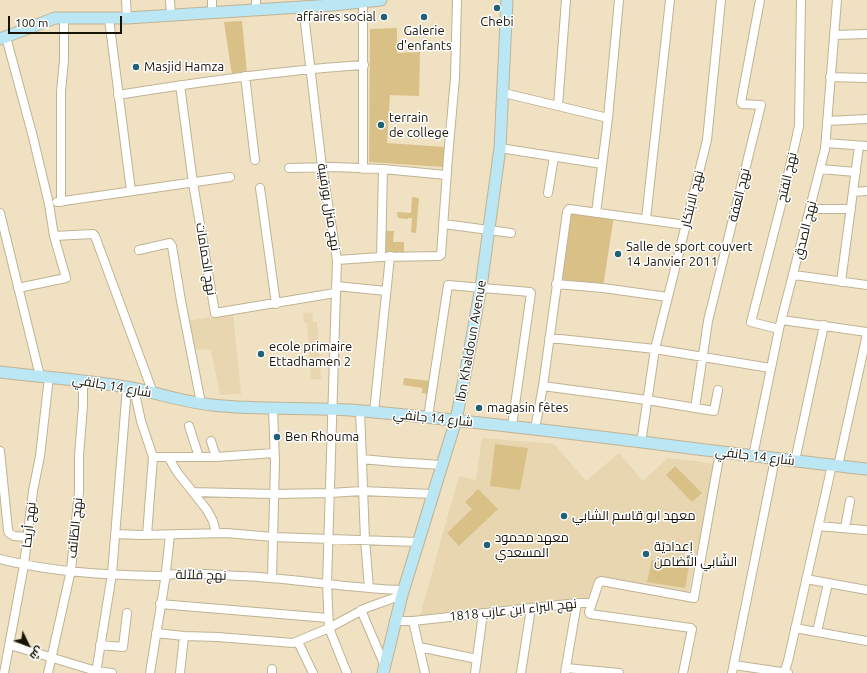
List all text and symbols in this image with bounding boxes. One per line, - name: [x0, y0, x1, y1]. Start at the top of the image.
- marker: Chebi: [492, 3, 502, 13]
- scale bar: [10, 8, 124, 34]
- place label: affaires social: [296, 9, 376, 25]
- marker: affaires social: [379, 12, 389, 22]
- marker: Galerie d'enfants: [419, 12, 429, 22]
- place label: Chebi: [480, 14, 514, 30]
- text: 100 m: [15, 16, 48, 29]
- place label: Galerie d'enfants: [396, 23, 452, 54]
- place label: Masjid Hamza: [144, 59, 224, 75]
- marker: Masjid Hamza: [131, 62, 141, 72]
- place label: terrain de college: [389, 110, 449, 141]
- marker: terrain de college: [376, 120, 386, 130]
- street label: نهج الفتح: [774, 151, 800, 203]
- street label: نهج منزل بورقيبة: [314, 162, 344, 252]
- street label: نهج العفة: [725, 167, 753, 223]
- street label: نهج الابتكار: [677, 169, 707, 229]
- street label: نهج الصدق: [790, 199, 820, 261]
- street label: نهج الحمامات: [193, 222, 219, 296]
- place label: Salle de sport couvert 14 Janvier 2011: [626, 239, 753, 270]
- marker: Salle de sport couvert 14 Janvier 2011: [613, 249, 623, 259]
- street label: Ibn Khaldoun Avenue: [453, 279, 489, 403]
- place label: ecole primaire Ettadhamen 2: [269, 339, 352, 370]
- marker: ecole primaire Ettadhamen 2: [256, 349, 266, 359]
- street label: شارع 14 جانفي: [71, 371, 153, 401]
- place label: magasin fêtes: [487, 400, 568, 416]
- marker: magasin fêtes: [474, 403, 484, 413]
- street label: شارع 14 جانفي: [392, 406, 474, 430]
- place label: Ben Rhouma: [285, 429, 359, 445]
- marker: Ben Rhouma: [272, 432, 282, 442]
- street label: شارع 14 جانفي: [714, 443, 796, 469]
- street label: نهج الطّائف: [64, 497, 86, 559]
- street label: نهج أريحا: [19, 501, 39, 549]
- place label: معهد ابو قاسم الشابي: [572, 508, 696, 524]
- marker: معهد ابو قاسم الشابي: [559, 511, 569, 521]
- place label: معهد محمود المسعدي: [495, 530, 569, 561]
- place label: إعداديّة الشّابي التّضامن: [654, 539, 737, 570]
- marker: معهد محمود المسعدي: [482, 540, 492, 550]
- marker: إعداديّة الشّابي التّضامن: [641, 549, 651, 559]
- street label: نهج قلاّلة: [175, 567, 227, 583]
- street label: نهج البراء ابن عازب 1818: [448, 596, 578, 624]
- north arrow: [8, 625, 48, 665]
- text: ش: [28, 644, 46, 662]

